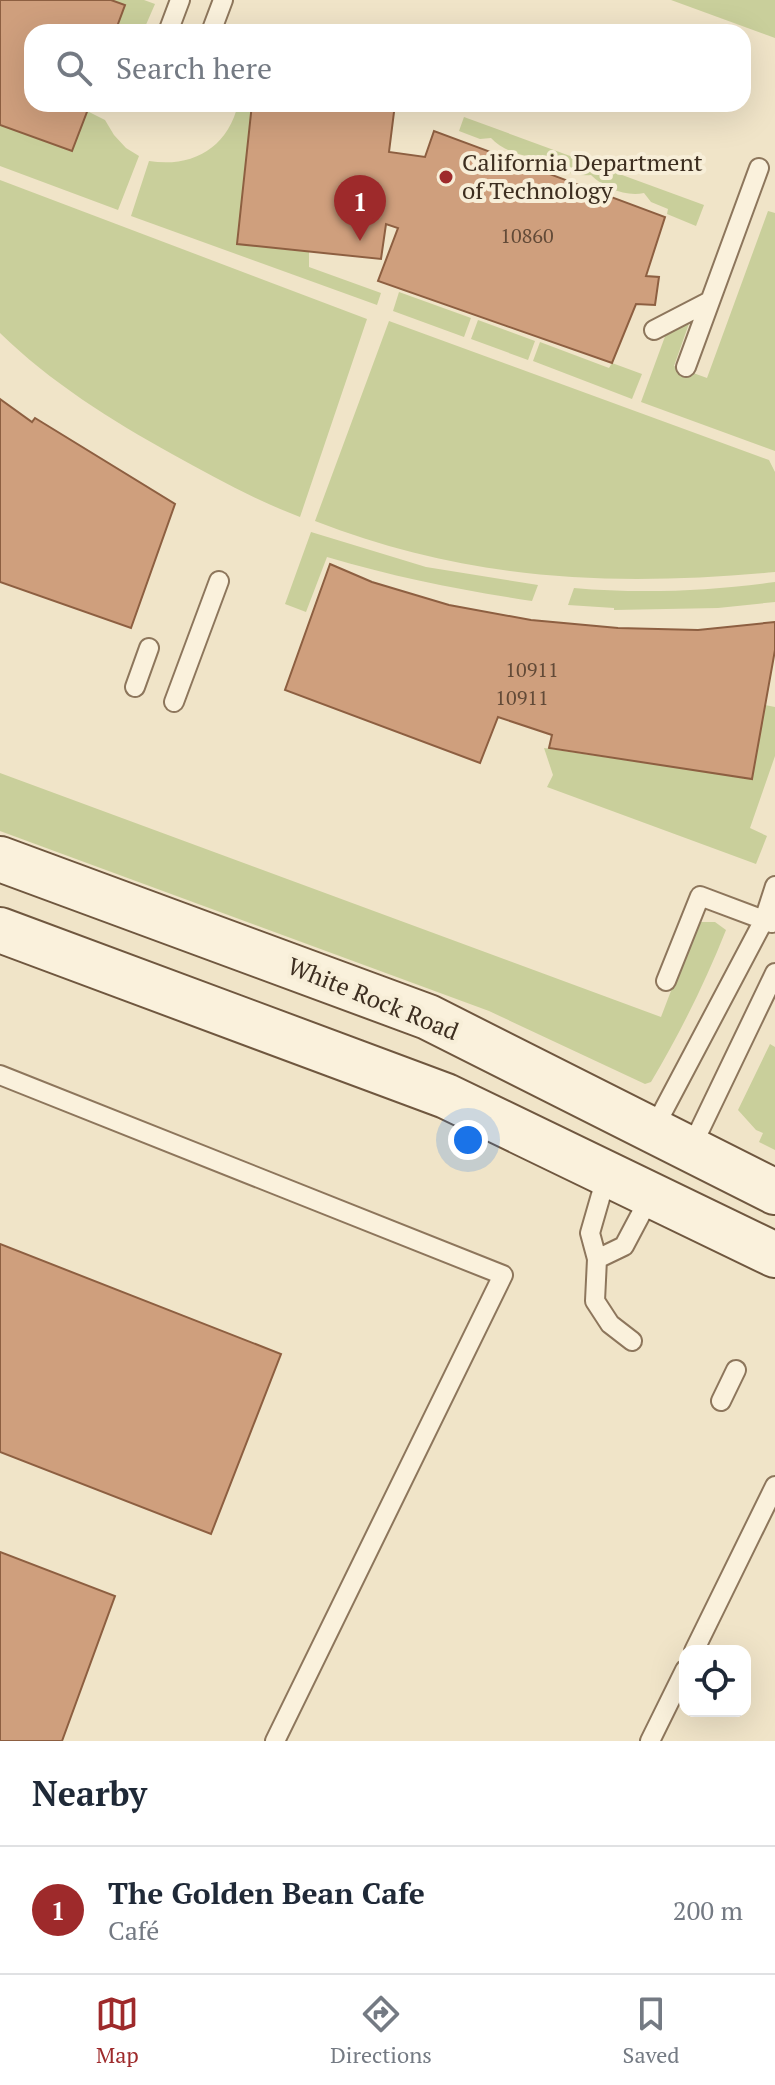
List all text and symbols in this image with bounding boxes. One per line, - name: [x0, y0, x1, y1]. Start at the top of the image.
- search box: [24, 24, 751, 112]
- icon: search: [52, 46, 96, 90]
- text: Search here: [116, 48, 272, 88]
- place label: California Department of Technology: [462, 146, 703, 206]
- marker: California Department of Technology: [437, 168, 455, 186]
- pin: 1: [334, 175, 386, 241]
- house number: 10860: [500, 222, 554, 249]
- house number: 10911: [505, 656, 559, 683]
- house number: 10911: [495, 684, 549, 711]
- street label: White Rock Road: [283, 949, 464, 1047]
- your location: [448, 1120, 488, 1160]
- map controls: [679, 1645, 751, 1717]
- button: locate: [679, 1645, 751, 1717]
- text: Nearby: [32, 1771, 147, 1816]
- text: The Golden Bean Cafe: [108, 1873, 425, 1913]
- text: 1: [51, 1893, 65, 1927]
- text: 200 m: [673, 1893, 743, 1927]
- text: Café: [108, 1913, 159, 1947]
- tab: Map: [95, 1992, 139, 2069]
- tab: Directions: [330, 1992, 432, 2069]
- tab: Saved: [623, 1992, 680, 2069]

